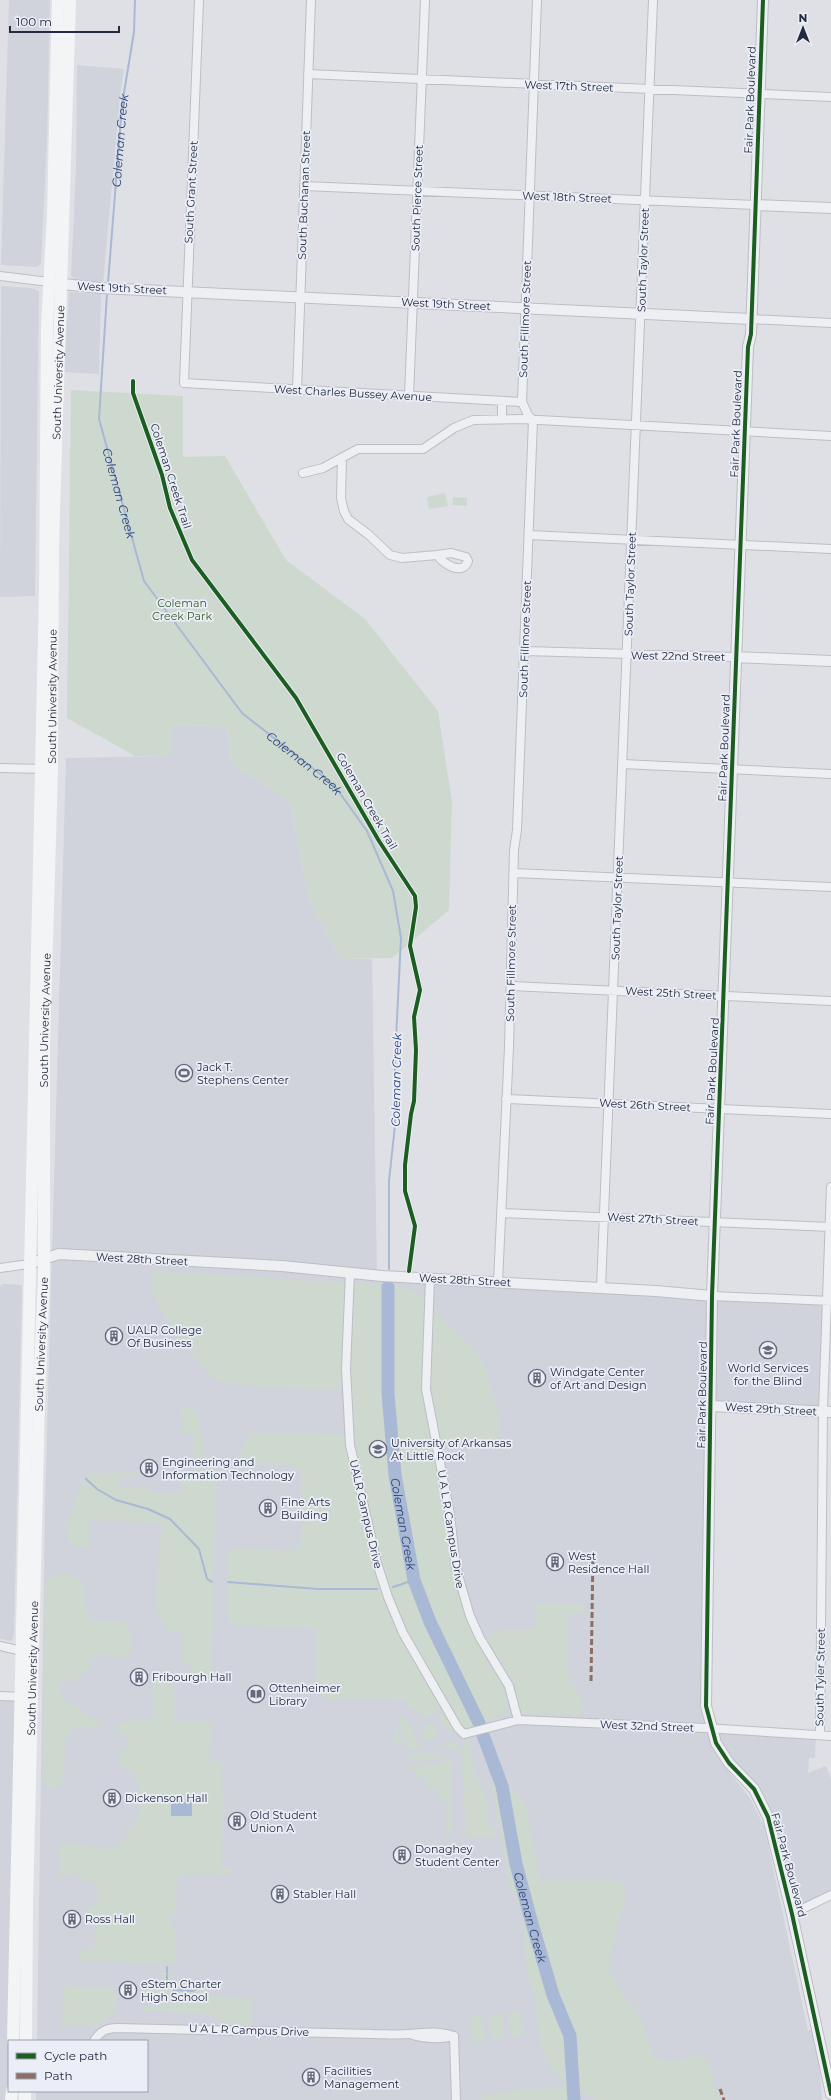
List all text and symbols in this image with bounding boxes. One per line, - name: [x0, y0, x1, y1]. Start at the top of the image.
- scale bar: [10, 8, 119, 34]
- north arrow: [783, 8, 823, 48]
- text: N: [799, 11, 807, 25]
- text: 100 m: [16, 14, 52, 29]
- street label: Fair Park Boulevard: [741, 46, 759, 154]
- street label: West 17th Street: [524, 77, 614, 95]
- water label: Coleman Creek: [108, 92, 131, 188]
- street label: South Buchanan Street: [295, 130, 313, 260]
- street label: South Grant Street: [181, 140, 201, 244]
- street label: South Pierce Street: [408, 144, 426, 251]
- street label: West 18th Street: [522, 188, 613, 206]
- street label: South Taylor Street: [634, 207, 652, 312]
- street label: South Fillmore Street: [516, 260, 534, 378]
- street label: West 19th Street: [77, 279, 168, 297]
- street label: West 19th Street: [401, 295, 492, 313]
- street label: South University Avenue: [49, 305, 67, 440]
- street label: Fair Park Boulevard: [727, 370, 745, 478]
- street label: West Charles Bussey Avenue: [274, 382, 433, 404]
- street label: Coleman Creek Trail: [147, 422, 195, 530]
- water label: Coleman Creek: [100, 446, 140, 541]
- street label: South Taylor Street: [621, 531, 639, 636]
- street label: South Fillmore Street: [516, 580, 534, 698]
- park label: Coleman Creek Park: [152, 596, 212, 623]
- street label: South University Avenue: [45, 629, 60, 764]
- street label: West 22nd Street: [631, 648, 726, 664]
- street label: Fair Park Boulevard: [715, 694, 733, 802]
- water label: Coleman Creek: [264, 728, 346, 798]
- street label: Coleman Creek Trail: [333, 750, 401, 852]
- street label: South Taylor Street: [608, 855, 626, 960]
- street label: South Fillmore Street: [503, 904, 519, 1022]
- street label: South University Avenue: [37, 952, 54, 1088]
- street label: West 25th Street: [625, 984, 718, 1002]
- street label: Fair Park Boulevard: [702, 1017, 722, 1125]
- water label: Coleman Creek: [388, 1032, 404, 1127]
- place label: Jack T. Stephens Center: [196, 1060, 289, 1087]
- sports icon: Jack T. Stephens Center: [174, 1063, 194, 1083]
- street label: West 26th Street: [599, 1096, 692, 1114]
- street label: West 27th Street: [607, 1210, 700, 1228]
- street label: West 28th Street: [96, 1250, 189, 1268]
- street label: West 28th Street: [419, 1271, 512, 1289]
- street label: South University Avenue: [32, 1276, 51, 1412]
- place label: UALR College Of Business: [127, 1323, 202, 1350]
- building icon: UALR College Of Business: [104, 1326, 124, 1346]
- school or university icon: World Services for the Blind: [758, 1340, 778, 1360]
- street label: Fair Park Boulevard: [694, 1341, 710, 1449]
- place label: World Services for the Blind: [727, 1361, 809, 1388]
- place label: Windgate Center of Art and Design: [550, 1365, 647, 1392]
- building icon: Windgate Center of Art and Design: [527, 1368, 547, 1388]
- street label: West 29th Street: [725, 1400, 818, 1418]
- place label: University of Arkansas At Little Rock: [391, 1436, 512, 1463]
- school or university icon: University of Arkansas At Little Rock: [368, 1439, 388, 1459]
- place label: Engineering and Information Technology: [162, 1455, 294, 1482]
- building icon: Engineering and Information Technology: [139, 1458, 159, 1478]
- street label: UALR Campus Drive: [347, 1458, 385, 1570]
- street label: U A L R Campus Drive: [435, 1468, 467, 1590]
- water label: Coleman Creek: [388, 1477, 420, 1572]
- place label: Fine Arts Building: [281, 1495, 331, 1522]
- building icon: Fine Arts Building: [258, 1498, 278, 1518]
- place label: West Residence Hall: [568, 1549, 649, 1576]
- building icon: West Residence Hall: [545, 1552, 565, 1572]
- street label: South University Avenue: [24, 1600, 41, 1736]
- street label: South Tyler Street: [812, 1627, 828, 1726]
- building icon: Fribourgh Hall: [129, 1667, 149, 1687]
- place label: Fribourgh Hall: [152, 1670, 231, 1684]
- place label: Ottenheimer Library: [269, 1681, 341, 1708]
- library icon: Ottenheimer Library: [246, 1684, 266, 1704]
- street label: West 32nd Street: [600, 1717, 695, 1735]
- building icon: Dickenson Hall: [102, 1788, 122, 1808]
- place label: Dickenson Hall: [125, 1791, 208, 1805]
- place label: Old Student Union A: [250, 1808, 318, 1835]
- building icon: Old Student Union A: [227, 1811, 247, 1831]
- street label: Fair Park Boulevard: [768, 1811, 810, 1919]
- place label: Donaghey Student Center: [415, 1842, 499, 1869]
- building icon: Donaghey Student Center: [392, 1845, 412, 1865]
- water label: Coleman Creek: [511, 1870, 551, 1965]
- building icon: Stabler Hall: [270, 1884, 290, 1904]
- place label: Stabler Hall: [293, 1887, 356, 1901]
- building icon: Ross Hall: [62, 1909, 82, 1929]
- place label: Ross Hall: [85, 1912, 135, 1926]
- place label: eStem Charter High School: [141, 1977, 221, 2004]
- building icon: eStem Charter High School: [118, 1980, 138, 2000]
- street label: U A L R Campus Drive: [189, 2021, 310, 2039]
- legend: [8, 2040, 148, 2092]
- text: Cycle path: [44, 2048, 107, 2063]
- place label: Facilities Management: [324, 2064, 400, 2091]
- building icon: Facilities Management: [301, 2067, 321, 2087]
- text: Path: [44, 2068, 73, 2083]

